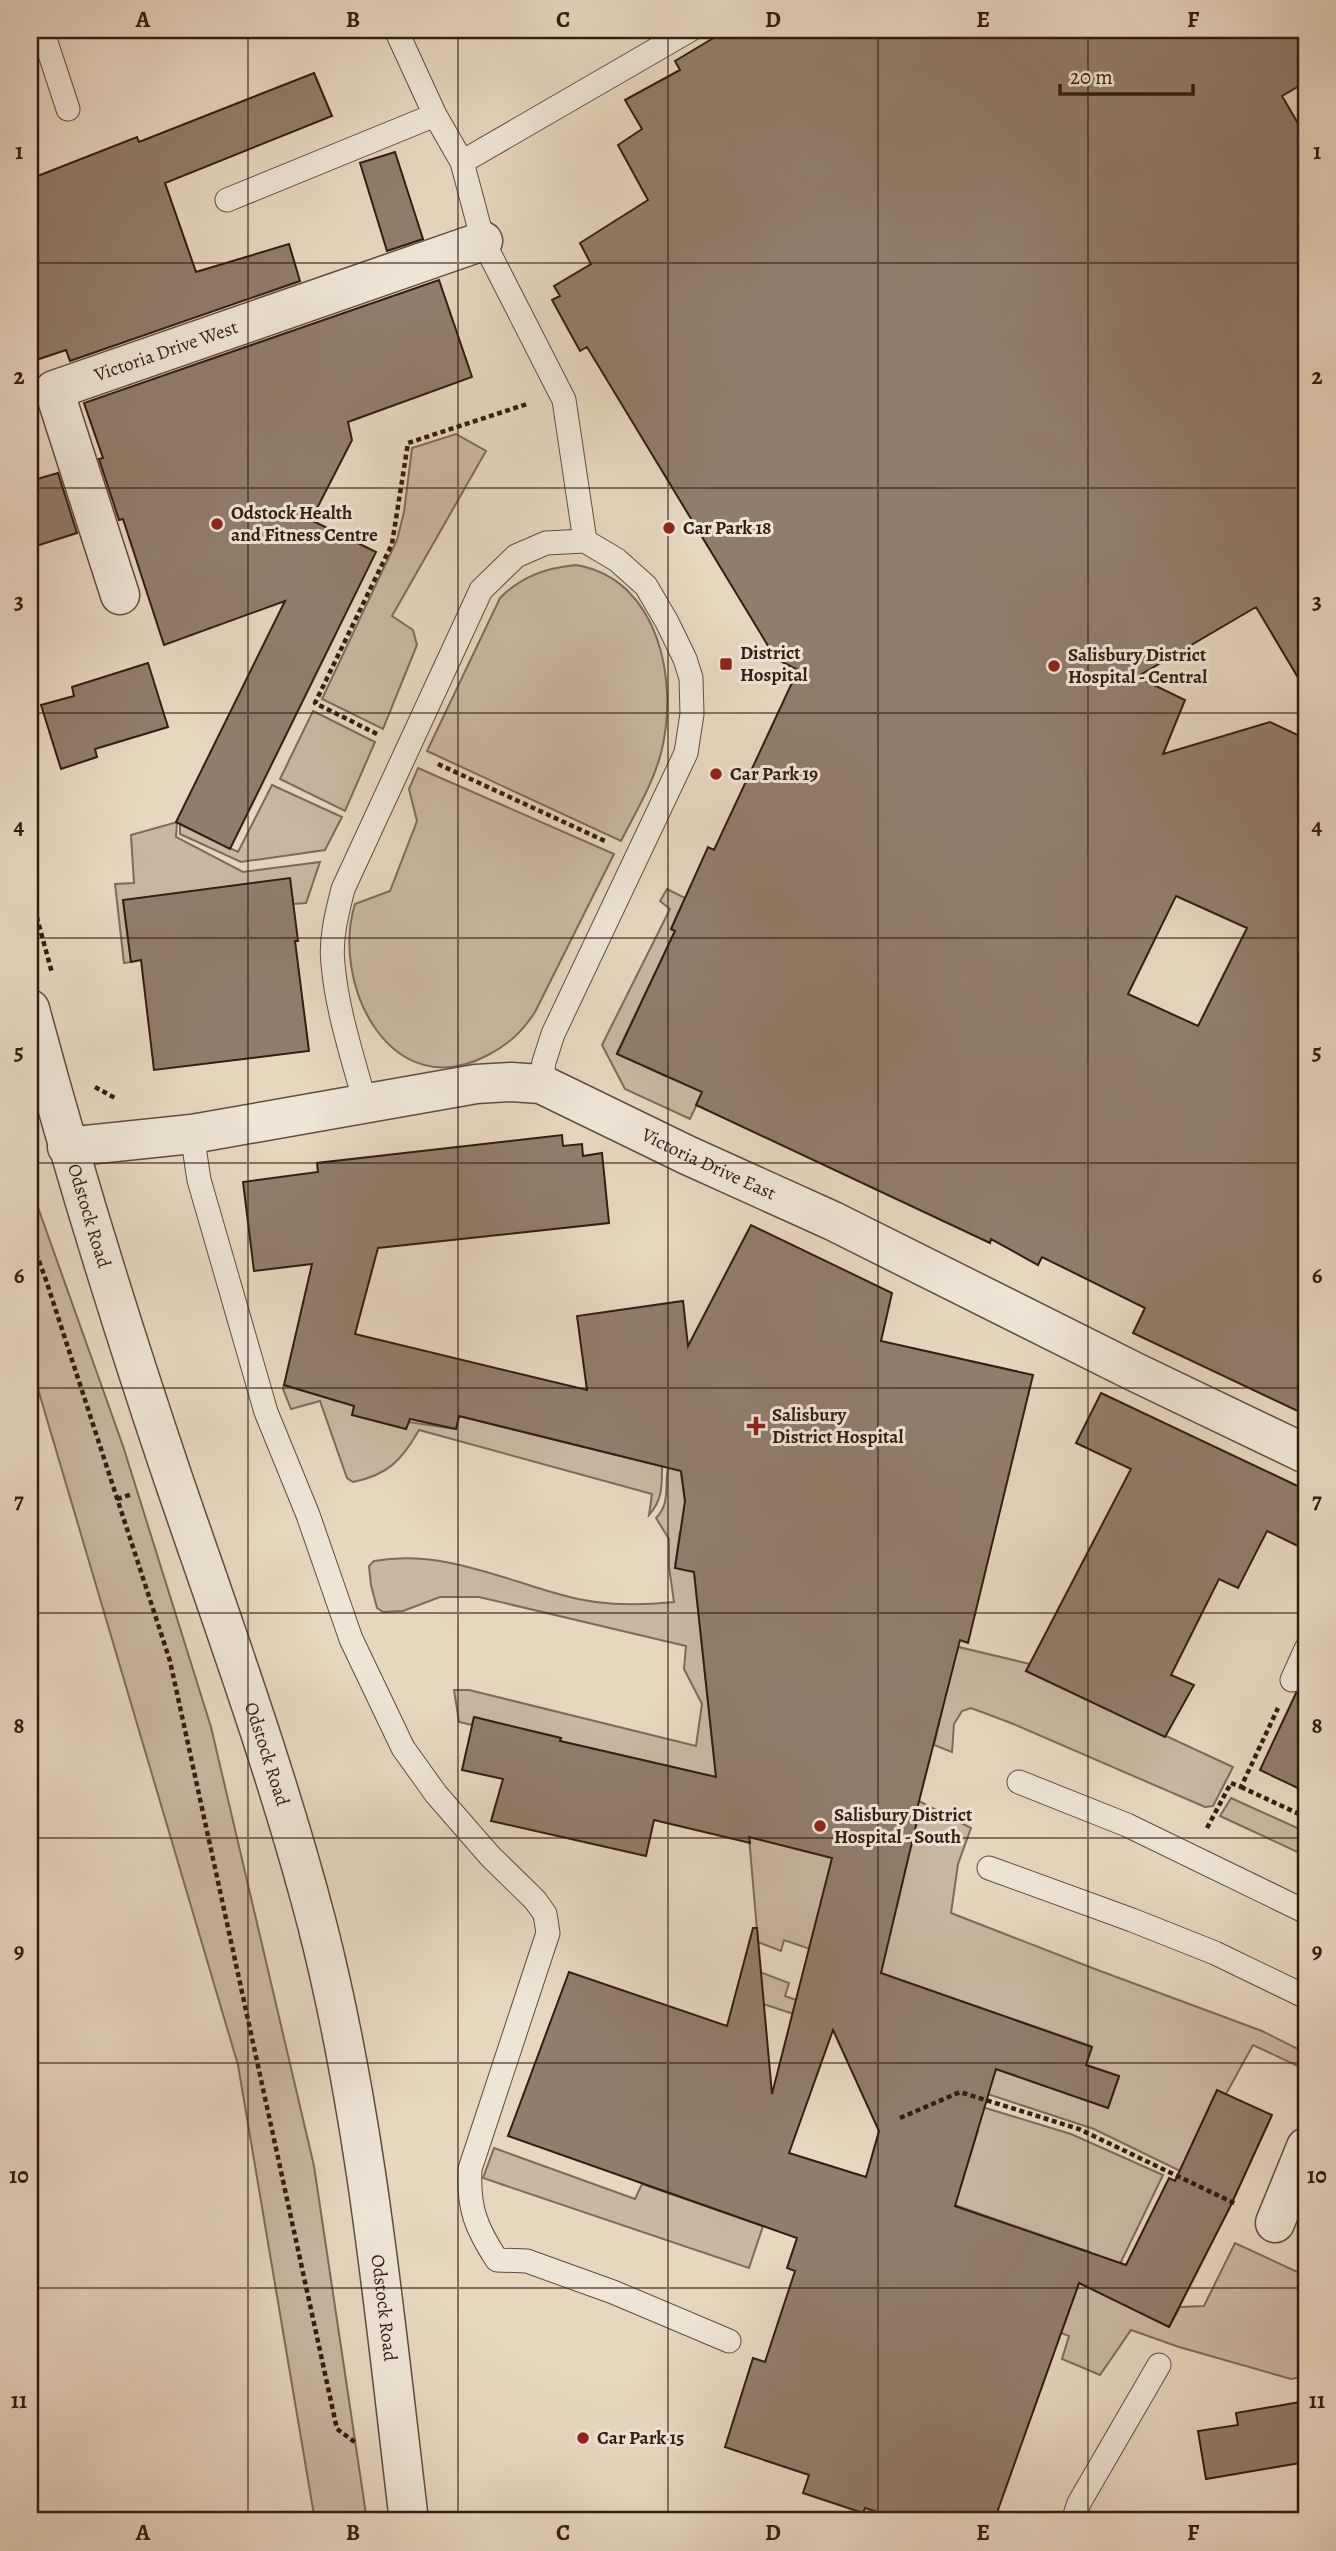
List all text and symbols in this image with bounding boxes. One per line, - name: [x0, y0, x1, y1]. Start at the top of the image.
- text: A: [135, 4, 151, 35]
- text: B: [346, 4, 360, 35]
- text: C: [556, 4, 570, 35]
- text: D: [765, 4, 781, 35]
- text: E: [976, 4, 990, 35]
- text: F: [1187, 4, 1200, 35]
- scale bar: [1060, 52, 1192, 96]
- text: 20 m: [1070, 63, 1113, 91]
- text: 1: [15, 136, 23, 167]
- text: 1: [1313, 136, 1321, 167]
- street label: Victoria Drive West: [90, 314, 241, 388]
- text: 2: [13, 361, 25, 392]
- text: 2: [1311, 361, 1323, 392]
- place label: Odstock Health and Fitness Centre: [231, 500, 378, 548]
- place label: Car Park 18: [683, 515, 771, 541]
- marker: Odstock Health and Fitness Centre: [209, 516, 225, 532]
- marker: Car Park 18: [661, 520, 677, 536]
- text: 3: [14, 586, 24, 617]
- text: 3: [1312, 586, 1322, 617]
- place label: District Hospital: [740, 640, 808, 688]
- place label: Salisbury District Hospital - Central: [1068, 642, 1207, 690]
- marker: District Hospital: [718, 656, 734, 672]
- marker: Salisbury District Hospital - Central: [1046, 658, 1062, 674]
- place label: Car Park 19: [730, 761, 818, 787]
- marker: Car Park 19: [708, 766, 724, 782]
- text: 4: [14, 811, 25, 842]
- text: 4: [1312, 811, 1323, 842]
- text: 5: [14, 1036, 24, 1067]
- text: 5: [1312, 1036, 1322, 1067]
- street label: Victoria Drive East: [636, 1121, 780, 1206]
- street label: Odstock Road: [61, 1161, 117, 1272]
- text: 6: [14, 1260, 25, 1291]
- text: 6: [1312, 1260, 1323, 1291]
- place label: Salisbury District Hospital: [772, 1402, 903, 1450]
- marker: Salisbury District Hospital: [746, 1416, 766, 1436]
- text: 7: [14, 1485, 24, 1516]
- text: 7: [1312, 1485, 1322, 1516]
- street label: Odstock Road: [238, 1699, 296, 1810]
- text: 8: [13, 1710, 25, 1741]
- text: 8: [1311, 1710, 1323, 1741]
- place label: Salisbury District Hospital - South: [834, 1802, 973, 1850]
- marker: Salisbury District Hospital - South: [812, 1818, 828, 1834]
- text: 9: [14, 1935, 24, 1966]
- text: 9: [1312, 1935, 1322, 1966]
- text: 10: [9, 2160, 29, 2191]
- text: 10: [1307, 2160, 1327, 2191]
- street label: Odstock Road: [364, 2253, 403, 2363]
- text: 11: [11, 2385, 27, 2416]
- text: 11: [1309, 2385, 1325, 2416]
- place label: Car Park 15: [597, 2425, 684, 2451]
- marker: Car Park 15: [575, 2430, 591, 2446]
- text: A: [135, 2517, 151, 2548]
- text: B: [346, 2517, 360, 2548]
- text: C: [556, 2517, 570, 2548]
- text: D: [765, 2517, 781, 2548]
- text: E: [976, 2517, 990, 2548]
- text: F: [1187, 2517, 1200, 2548]

